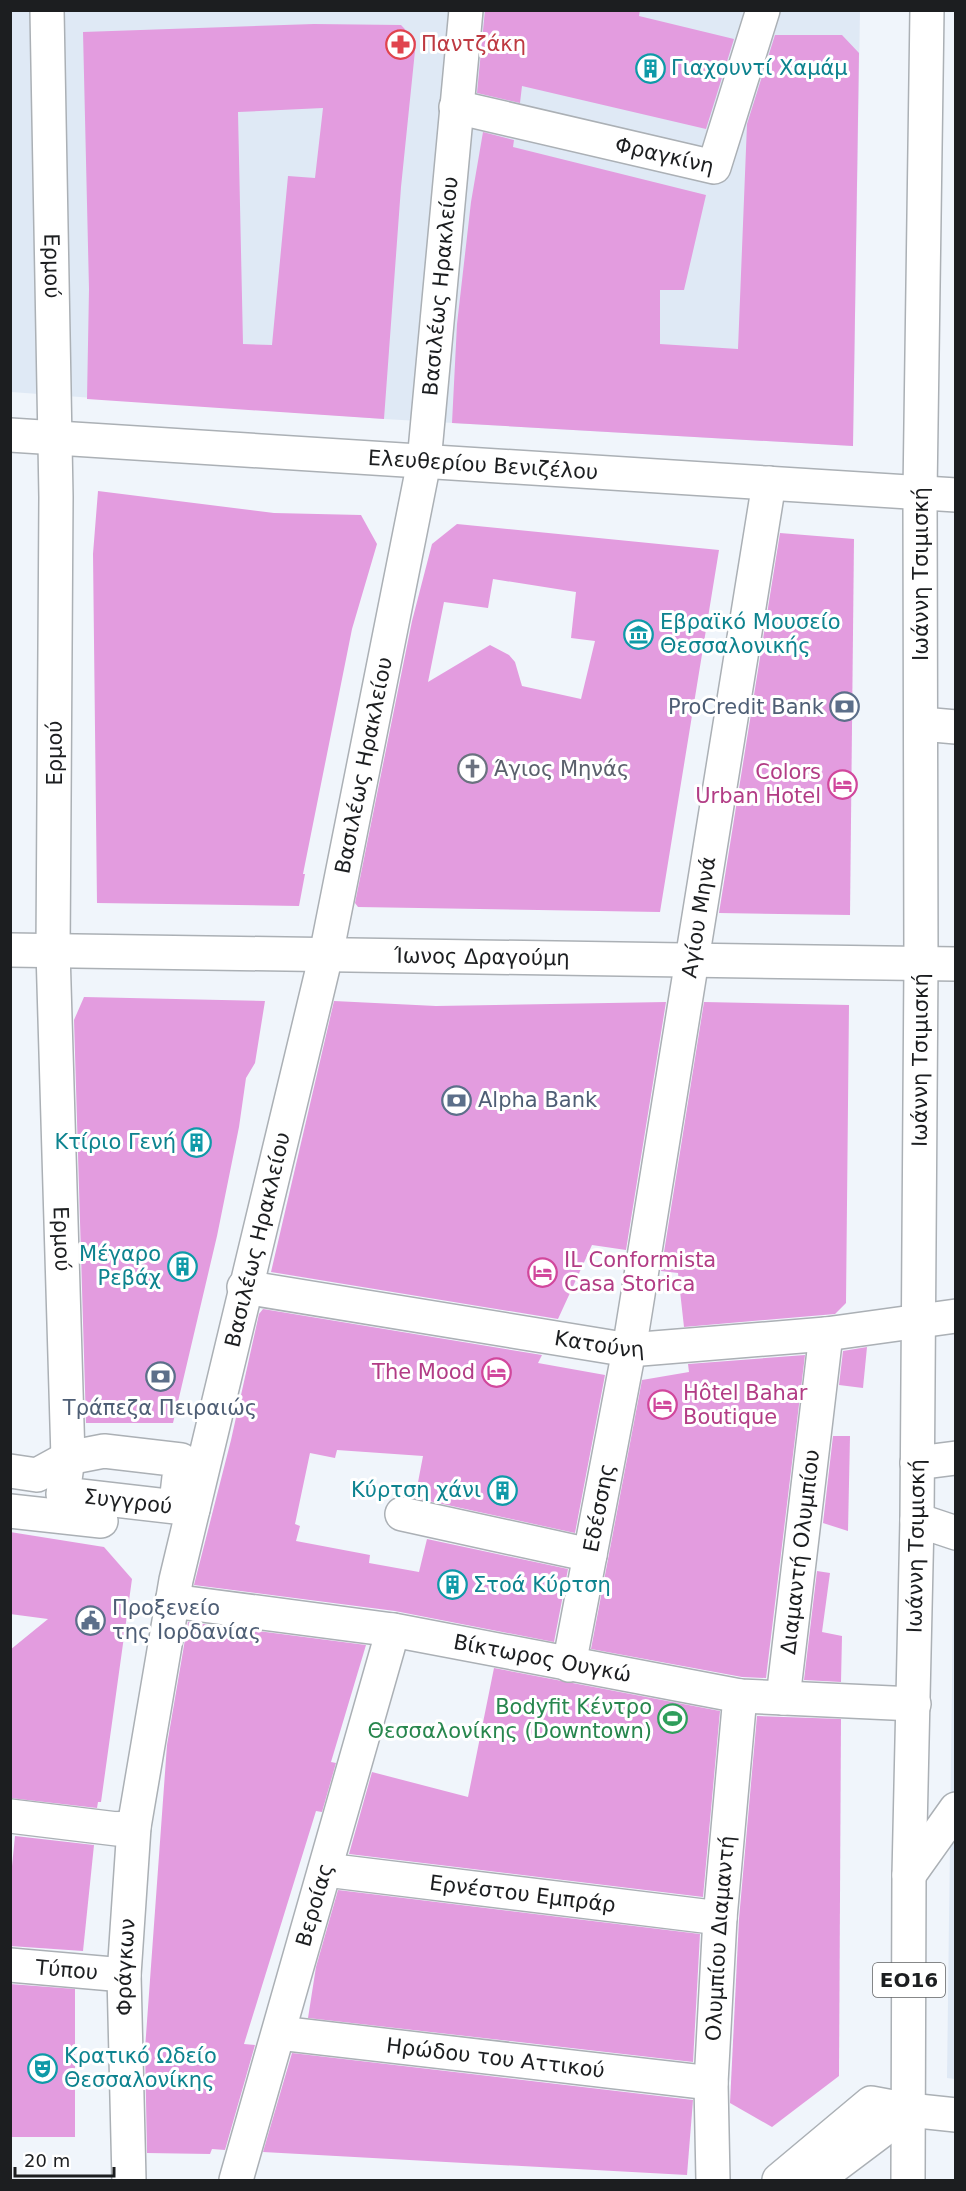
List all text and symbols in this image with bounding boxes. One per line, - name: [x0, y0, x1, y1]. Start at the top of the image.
- pharmacy icon: Παντζάκη: [384, 28, 416, 60]
- place label: Παντζάκη: [421, 32, 526, 56]
- building icon: Γιαχουντί Χαμάμ: [634, 52, 666, 84]
- place label: Γιαχουντί Χαμάμ: [671, 56, 848, 80]
- street label: Φραγκίνη: [613, 132, 716, 179]
- street label: Βασιλέως Ηρακλείου: [418, 175, 462, 397]
- street label: Ερμού: [39, 233, 64, 299]
- street label: Ελευθερίου Βενιζέλου: [367, 446, 599, 484]
- street label: Ιωάννη Τσιμισκή: [909, 487, 933, 661]
- place label: Εβραϊκό Μουσείο Θεσσαλονικής: [660, 610, 841, 658]
- museum icon: Εβραϊκό Μουσείο Θεσσαλονικής: [623, 618, 655, 650]
- street label: Βασιλέως Ηρακλείου: [330, 655, 397, 876]
- bank icon: ProCredit Bank: [829, 691, 861, 723]
- place label: ProCredit Bank: [668, 695, 825, 719]
- street label: Ερμού: [43, 721, 67, 785]
- church icon: Άγιος Μηνάς: [457, 753, 489, 785]
- place label: Άγιος Μηνάς: [494, 757, 629, 781]
- place label: Colors Urban Hotel: [695, 760, 821, 808]
- hotel icon: Colors Urban Hotel: [826, 768, 858, 800]
- street label: Αγίου Μηνά: [677, 855, 720, 980]
- street label: Ίωνος Δραγούμη: [393, 944, 570, 970]
- street label: Ιωάννη Τσιμισκή: [908, 973, 933, 1147]
- bank icon: Alpha Bank: [441, 1084, 473, 1116]
- place label: Alpha Bank: [478, 1088, 598, 1112]
- building icon: Κτίριο Γενή: [181, 1126, 213, 1158]
- place label: Κτίριο Γενή: [54, 1130, 176, 1154]
- street label: Βασιλέως Ηρακλείου: [220, 1130, 295, 1350]
- street label: Ερμού: [49, 1206, 74, 1272]
- place label: Μέγαρο Ρεβάχ: [79, 1242, 161, 1290]
- place label: IL Conformista Casa Storica: [564, 1248, 716, 1296]
- building icon: Μέγαρο Ρεβάχ: [166, 1250, 198, 1282]
- hotel icon: IL Conformista Casa Storica: [527, 1256, 559, 1288]
- street label: Κατούνη: [553, 1326, 645, 1362]
- hotel icon: The Mood: [480, 1356, 512, 1388]
- place label: The Mood: [371, 1360, 475, 1384]
- bank icon: Τράπεζα Πειραιώς: [144, 1361, 176, 1393]
- place label: Hôtel Bahar Boutique: [683, 1381, 808, 1429]
- hotel icon: Hôtel Bahar Boutique: [646, 1389, 678, 1421]
- place label: Τράπεζα Πειραιώς: [62, 1396, 257, 1420]
- street label: Διαμαντή Ολυμπίου: [776, 1448, 824, 1656]
- street label: Ιωάννη Τσιμισκή: [902, 1459, 929, 1633]
- street label: Εδέσσης: [579, 1461, 619, 1554]
- building icon: Κύρτση χάνι: [486, 1474, 518, 1506]
- place label: Κύρτση χάνι: [351, 1478, 481, 1502]
- street label: Συγγρού: [83, 1484, 173, 1519]
- building icon: Στοά Κύρτση: [436, 1569, 468, 1601]
- place label: Στοά Κύρτση: [473, 1573, 611, 1597]
- place label: Προξενείο της Ιορδανίας: [112, 1596, 261, 1644]
- public building icon: Προξενείο της Ιορδανίας: [75, 1604, 107, 1636]
- street label: Βίκτωρος Ουγκώ: [452, 1630, 633, 1687]
- place label: Bodyfit Κέντρο Θεσσαλονίκης (Downtown): [367, 1695, 652, 1743]
- sports icon: Bodyfit Κέντρο Θεσσαλονίκης (Downtown): [657, 1703, 689, 1735]
- street label: Ολυμπίου Διαμαντή: [701, 1834, 739, 2042]
- street label: Βεροίας: [291, 1861, 338, 1949]
- street label: Ερνέστου Εμπράρ: [428, 1871, 617, 1917]
- street label: Φράγκων: [112, 1917, 140, 2016]
- street label: Τύπου: [34, 1955, 99, 1985]
- road number: ΕΟ16: [873, 1963, 945, 1997]
- street label: Ηρώδου του Αττικού: [385, 2034, 606, 2083]
- place label: Κρατικό Ωδείο Θεσσαλονίκης: [64, 2044, 217, 2092]
- theatre icon: Κρατικό Ωδείο Θεσσαλονίκης: [27, 2052, 59, 2084]
- scale bar: [15, 2140, 114, 2178]
- text: 20 m: [24, 2150, 70, 2171]

